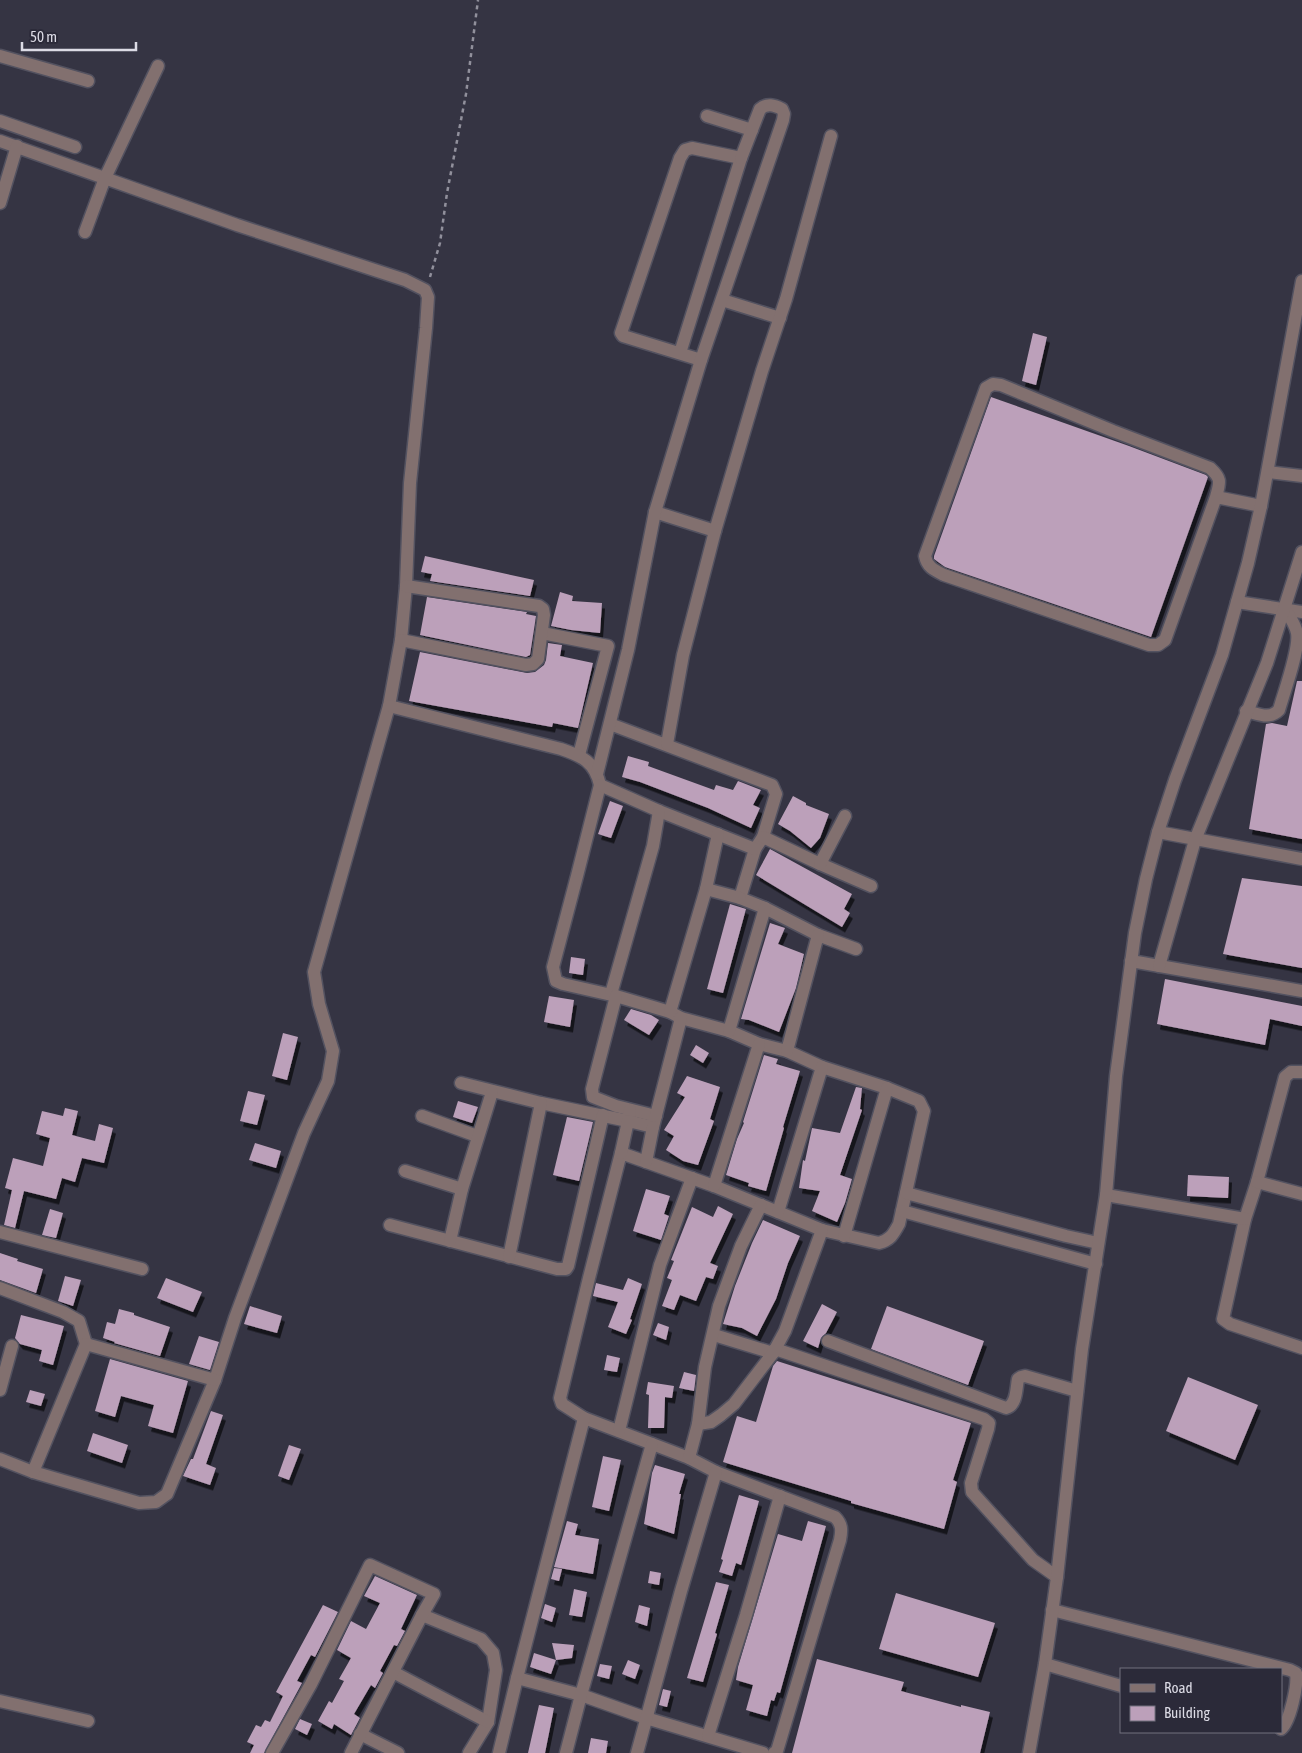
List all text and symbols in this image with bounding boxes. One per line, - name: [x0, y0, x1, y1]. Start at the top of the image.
- scale bar: [22, 20, 136, 52]
- text: 50 m: [30, 28, 57, 45]
- legend: [1120, 1668, 1282, 1733]
- text: Road: [1164, 1679, 1193, 1696]
- text: Building: [1164, 1704, 1210, 1721]

